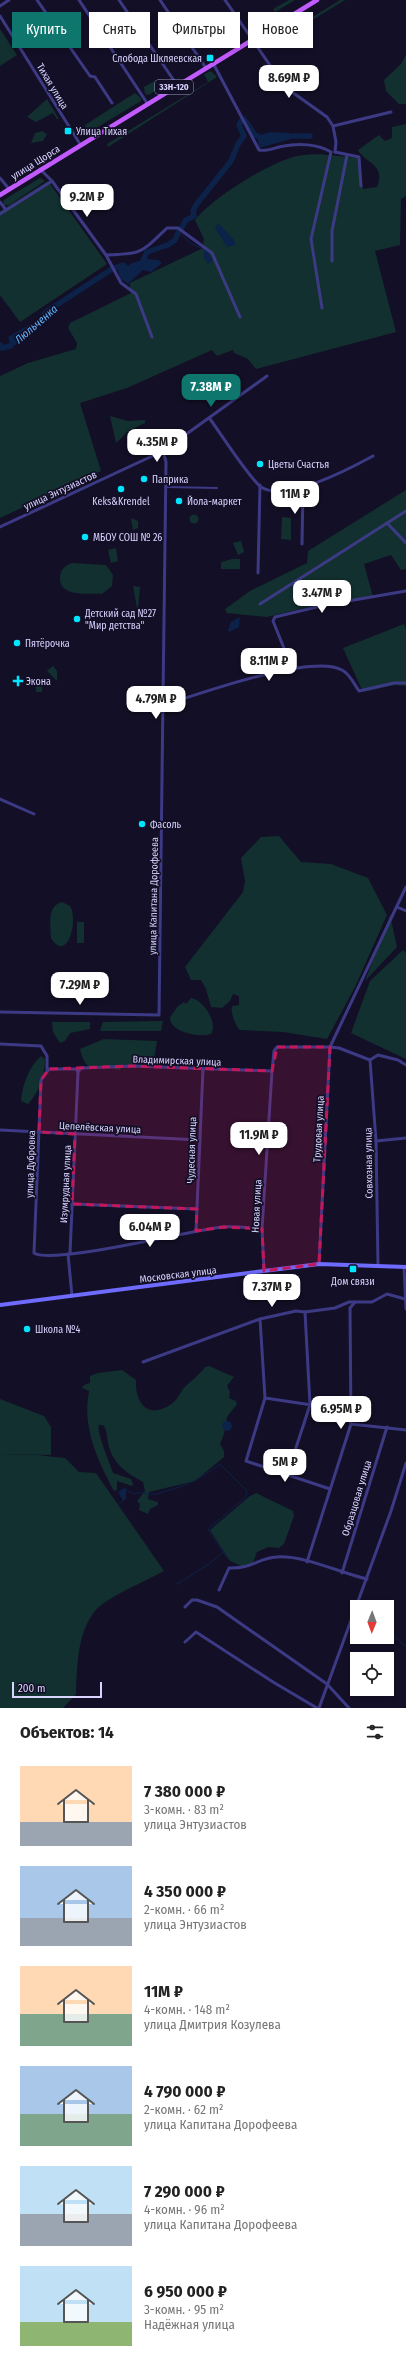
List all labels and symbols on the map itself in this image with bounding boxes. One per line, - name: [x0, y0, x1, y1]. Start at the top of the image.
- place label: Слобода Шкляевская: [112, 53, 202, 65]
- marker: Слобода Шкляевская: [205, 53, 215, 63]
- street label: Тихая улица: [34, 61, 71, 112]
- pin: 8.69M ₽: [252, 65, 326, 99]
- road number: 33Н-120: [155, 80, 193, 94]
- marker: Улица Тихая: [63, 126, 73, 136]
- place label: Улица Тихая: [75, 126, 127, 138]
- street label: улица Щорса: [9, 143, 62, 183]
- pin: 9.2M ₽: [54, 184, 120, 218]
- water label: Люльченка: [12, 302, 60, 347]
- pin: 7.38M ₽: [174, 374, 248, 408]
- pin: 4.35M ₽: [120, 429, 194, 463]
- marker: Цветы Счастья: [255, 459, 265, 469]
- place label: Цветы Счастья: [268, 459, 329, 471]
- street label: улица Энтузиастов: [22, 469, 99, 513]
- marker: Паприка: [139, 474, 149, 484]
- place label: Паприка: [152, 474, 188, 486]
- pin: 11M ₽: [267, 481, 323, 515]
- marker: Keks&Krendel: [116, 484, 126, 494]
- place label: Йола-маркет: [187, 495, 242, 508]
- place label: Keks&Krendel: [92, 496, 150, 508]
- marker: Йола-маркет: [174, 496, 184, 506]
- marker: МБОУ СОШ № 26: [80, 532, 90, 542]
- place label: МБОУ СОШ № 26: [93, 532, 162, 544]
- pin: 3.47M ₽: [285, 580, 359, 614]
- place label: Детский сад №27 "Мир детства": [84, 608, 156, 632]
- marker: Детский сад №27 "Мир детства": [72, 614, 82, 624]
- marker: Пятёрочка: [12, 638, 22, 648]
- place label: Пятёрочка: [25, 638, 70, 650]
- pin: 8.11M ₽: [232, 648, 306, 682]
- marker: Экона: [13, 676, 23, 686]
- place label: Экона: [26, 676, 51, 688]
- pin: 4.79M ₽: [119, 686, 193, 720]
- marker: Фасоль: [137, 819, 147, 829]
- place label: Фасоль: [150, 819, 182, 831]
- street label: улица Капитана Дорофеева: [147, 837, 161, 955]
- pin: 7.29M ₽: [43, 972, 117, 1006]
- street label: Владимирская улица: [132, 1053, 222, 1069]
- street label: Трудовая улица: [311, 1095, 327, 1163]
- street label: Чудесная улица: [185, 1116, 199, 1184]
- street label: Цепелёвская улица: [59, 1120, 141, 1136]
- pin: 11.9M ₽: [222, 1122, 296, 1156]
- street label: Совхозная улица: [362, 1127, 376, 1199]
- street label: улица Дубровка: [24, 1130, 38, 1198]
- street label: Изумрудная улица: [58, 1145, 74, 1223]
- street label: Новая улица: [250, 1179, 264, 1233]
- pin: 6.04M ₽: [113, 1214, 187, 1248]
- street label: Московская улица: [139, 1264, 217, 1286]
- marker: Дом связи: [348, 1264, 358, 1274]
- pin: 7.37M ₽: [235, 1274, 309, 1308]
- place label: Дом связи: [330, 1276, 375, 1288]
- marker: Школа №4: [22, 1324, 32, 1334]
- place label: Школа №4: [35, 1324, 80, 1336]
- pin: 6.95M ₽: [304, 1396, 378, 1430]
- pin: 5M ₽: [261, 1449, 309, 1483]
- street label: Образцовая улица: [340, 1459, 374, 1538]
- north arrow: [350, 1600, 394, 1644]
- scale bar: [12, 1680, 102, 1699]

